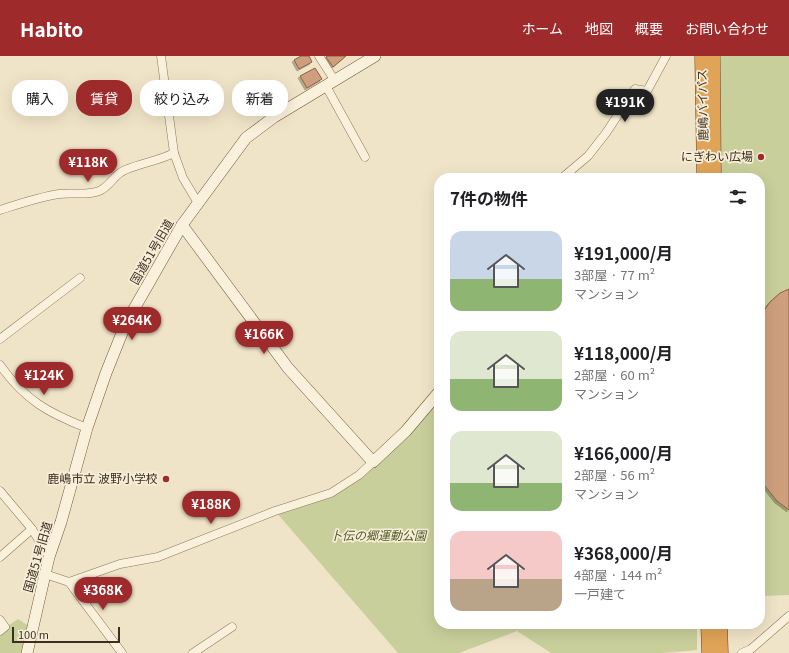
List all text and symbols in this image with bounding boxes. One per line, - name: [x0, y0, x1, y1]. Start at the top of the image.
- text: Habito: [20, 15, 83, 42]
- text: ホーム: [521, 18, 563, 38]
- text: 地図: [585, 18, 613, 38]
- text: 概要: [635, 18, 663, 38]
- text: お問い合わせ: [685, 18, 769, 38]
- street label: 鹿嶋バイパス: [692, 69, 711, 141]
- chip: 購入: [12, 80, 68, 116]
- chip: 賃貸: [76, 80, 132, 116]
- chip: 絞り込み: [140, 80, 224, 116]
- chip: 新着: [232, 80, 288, 116]
- pin: ¥191K: [597, 89, 653, 123]
- text: ¥191K: [605, 92, 645, 111]
- place label: にぎわい広場: [681, 147, 753, 164]
- pin: ¥118K: [60, 149, 116, 183]
- text: ¥118K: [68, 152, 108, 171]
- marker: にぎわい広場: [756, 152, 766, 162]
- text: 7件の物件: [450, 185, 528, 210]
- icon: filters: [727, 186, 749, 208]
- street label: 国道51号旧道: [125, 215, 176, 287]
- text: ¥191,000/月: [574, 240, 673, 265]
- icon: home: [482, 247, 530, 295]
- text: 3部屋 · 77 m²: [574, 265, 655, 284]
- text: マンション: [574, 284, 639, 303]
- pin: ¥264K: [104, 307, 160, 341]
- text: ¥264K: [112, 310, 152, 329]
- pin: ¥166K: [236, 321, 292, 355]
- text: ¥166K: [244, 324, 284, 343]
- text: ¥118,000/月: [574, 340, 673, 365]
- icon: home: [482, 347, 530, 395]
- pin: ¥124K: [16, 362, 72, 396]
- text: ¥124K: [24, 365, 64, 384]
- text: 2部屋 · 60 m²: [574, 365, 655, 384]
- text: マンション: [574, 384, 639, 403]
- text: ¥166,000/月: [574, 440, 673, 465]
- icon: home: [482, 447, 530, 495]
- text: 2部屋 · 56 m²: [574, 465, 655, 484]
- place label: 鹿嶋市立 波野小学校: [47, 469, 158, 486]
- marker: 鹿嶋市立 波野小学校: [161, 474, 171, 484]
- text: マンション: [574, 484, 639, 503]
- pin: ¥188K: [183, 491, 239, 525]
- text: ¥188K: [191, 494, 231, 513]
- street label: 国道51号旧道: [18, 519, 55, 594]
- park label: 卜伝の郷運動公園: [330, 526, 428, 543]
- text: ¥368,000/月: [574, 540, 673, 565]
- icon: home: [482, 547, 530, 595]
- text: 4部屋 · 144 m²: [574, 565, 662, 584]
- pin: ¥368K: [75, 577, 131, 611]
- text: ¥368K: [83, 580, 123, 599]
- text: 一戸建て: [574, 584, 626, 603]
- scale bar: [12, 625, 120, 644]
- text: 100 m: [18, 626, 49, 642]

